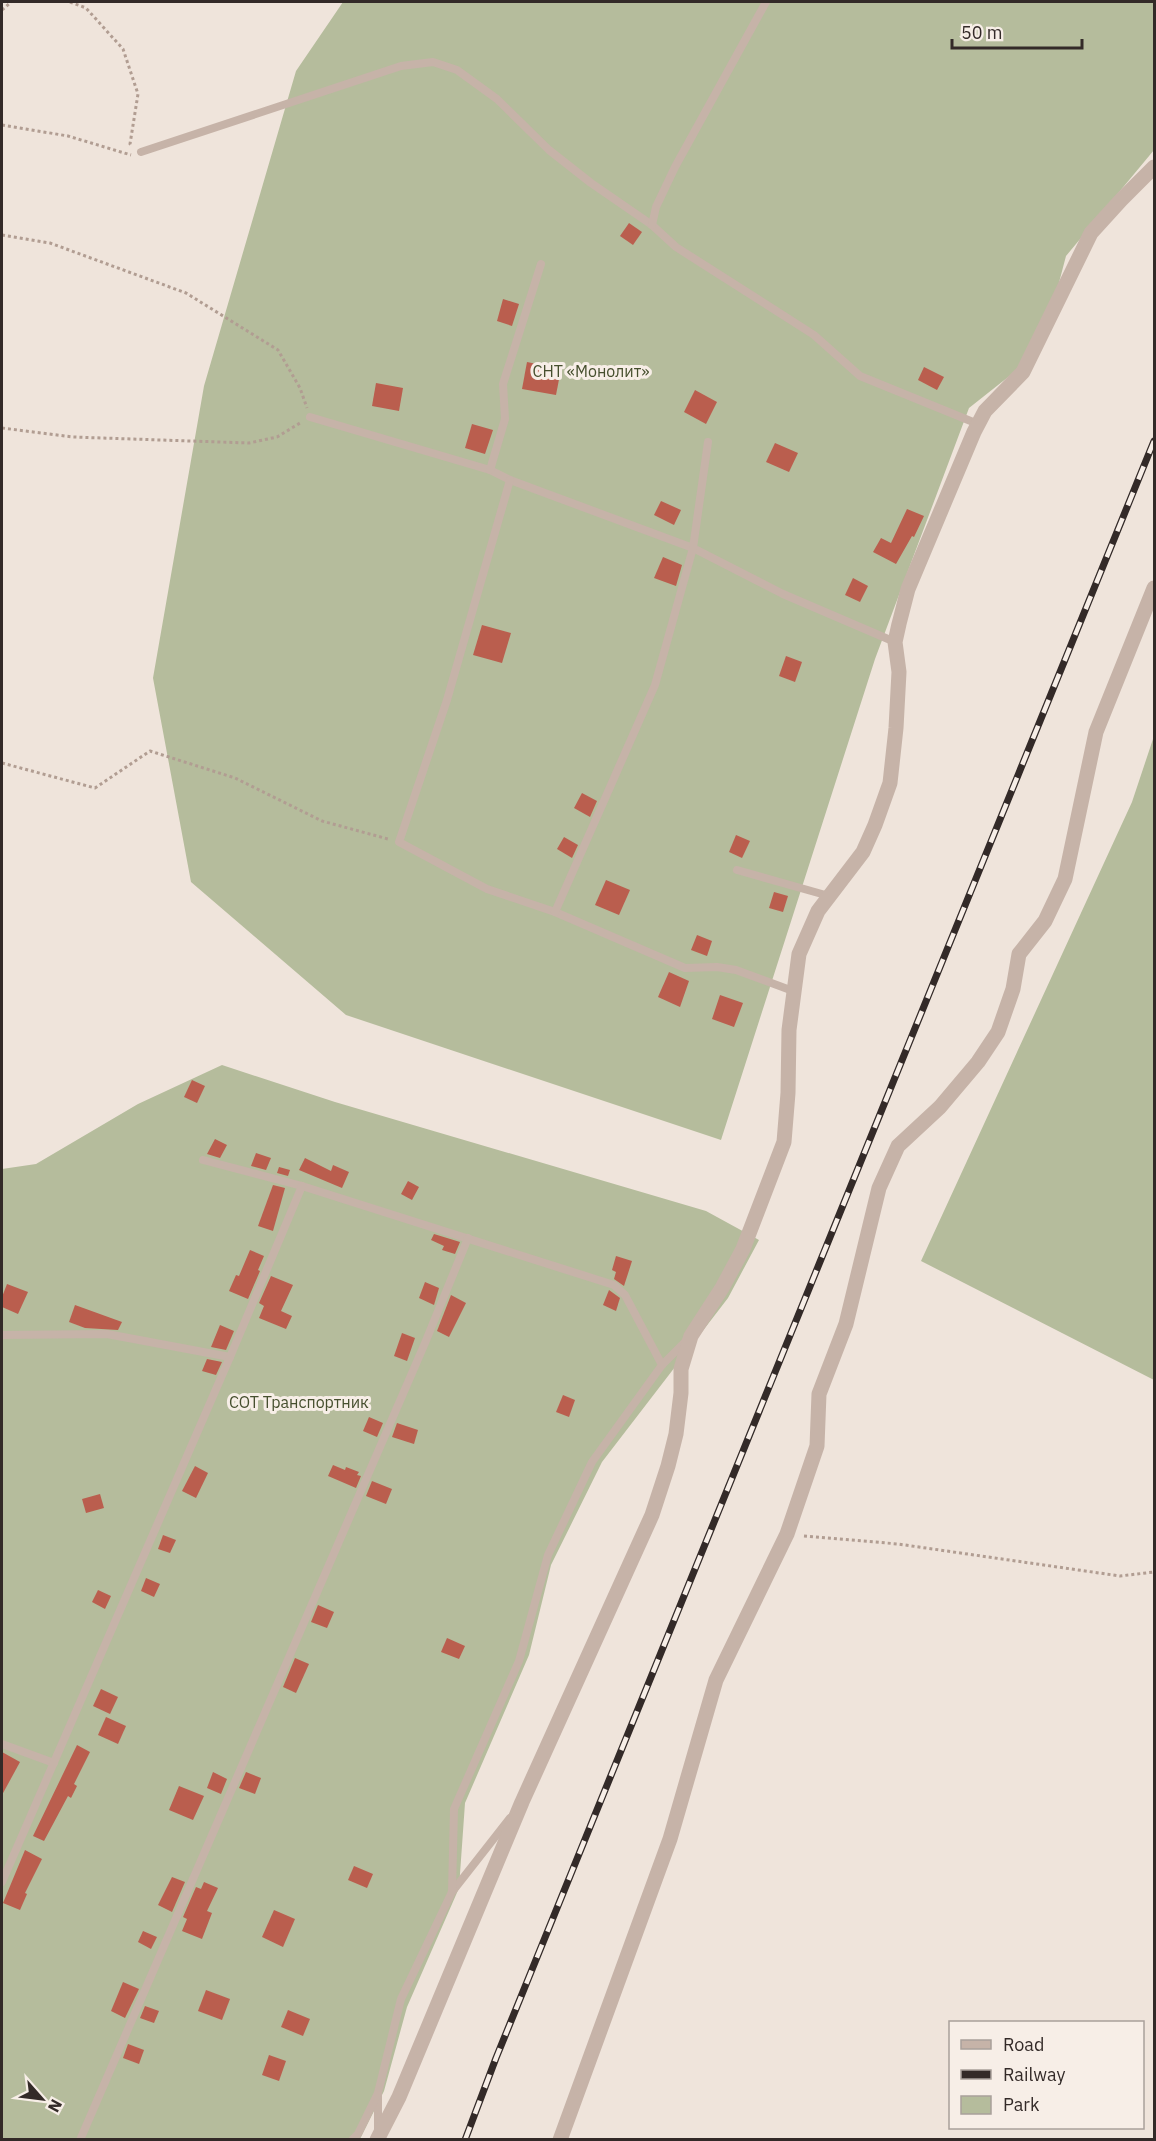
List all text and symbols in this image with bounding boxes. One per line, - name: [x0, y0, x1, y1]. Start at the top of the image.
- scale bar: [952, 12, 1082, 50]
- text: 50 m: [961, 21, 1003, 44]
- park label: СНТ «Монолит»: [533, 361, 649, 381]
- park label: СОТ Транспортник: [229, 1392, 369, 1412]
- legend: [949, 2021, 1144, 2129]
- text: Road: [1003, 2033, 1044, 2056]
- text: Railway: [1003, 2063, 1065, 2086]
- north arrow: [12, 2069, 72, 2129]
- text: Park: [1003, 2093, 1040, 2116]
- text: N: [44, 2096, 67, 2116]

